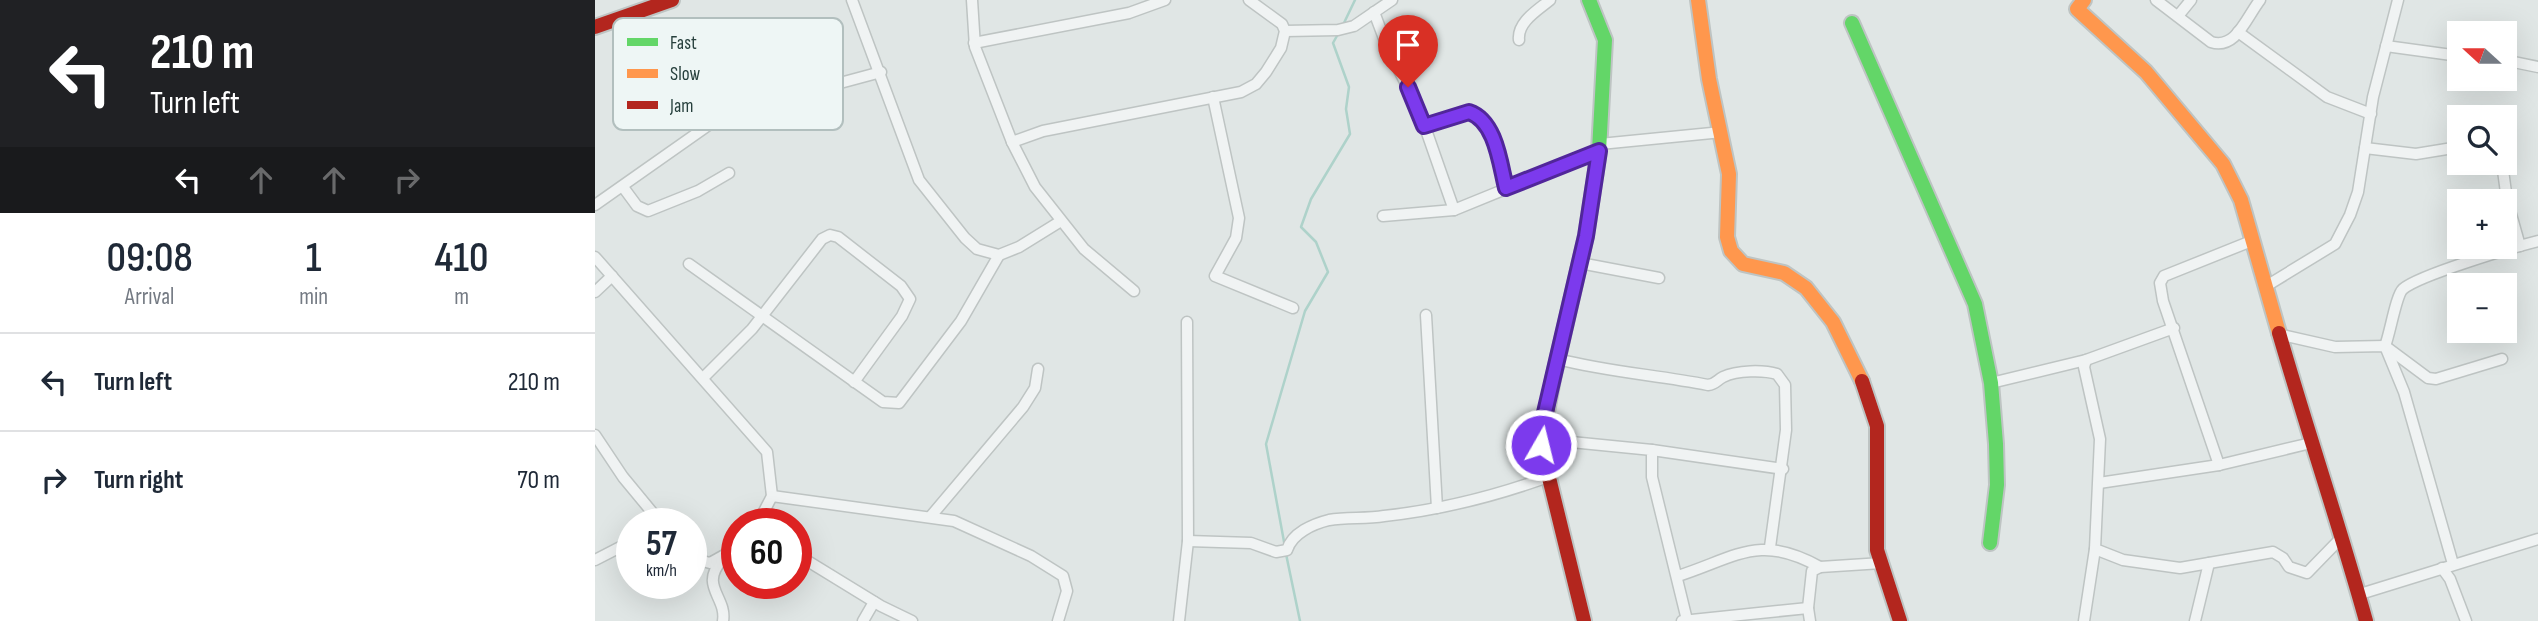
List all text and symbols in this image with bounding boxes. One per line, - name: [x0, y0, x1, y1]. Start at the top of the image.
- pin: [1378, 15, 1438, 87]
- legend: [613, 18, 843, 130]
- north arrow: [2447, 21, 2517, 91]
- map controls: [2447, 21, 2517, 343]
- text: 210 m: [150, 24, 254, 83]
- icon: arrive: [1389, 26, 1427, 64]
- icon: left: [35, 28, 126, 119]
- text: Fast: [670, 32, 697, 55]
- text: Slow: [670, 63, 700, 86]
- text: Turn left: [150, 84, 240, 123]
- text: Jam: [669, 95, 693, 118]
- button: search: [2447, 105, 2517, 175]
- icon: left: [169, 161, 207, 199]
- icon: ahead: [242, 161, 280, 199]
- icon: ahead: [315, 161, 353, 199]
- icon: right: [388, 161, 426, 199]
- button: +: [2447, 189, 2517, 259]
- text: 09:08: [106, 233, 193, 284]
- text: 1: [306, 233, 321, 284]
- text: 410: [435, 233, 489, 284]
- button: −: [2447, 273, 2517, 343]
- text: Arrival: [125, 283, 174, 311]
- text: min: [299, 283, 328, 311]
- text: m: [454, 283, 469, 311]
- icon: left: [35, 363, 73, 401]
- text: Turn left: [94, 367, 172, 398]
- text: 210 m: [508, 367, 560, 398]
- position arrow: [1504, 408, 1578, 482]
- icon: right: [35, 461, 73, 499]
- text: Turn right: [94, 465, 183, 496]
- text: 70 m: [517, 465, 560, 496]
- speed limit sign: 60: [721, 508, 812, 599]
- text: 57: [646, 523, 677, 566]
- text: km/h: [646, 560, 677, 581]

